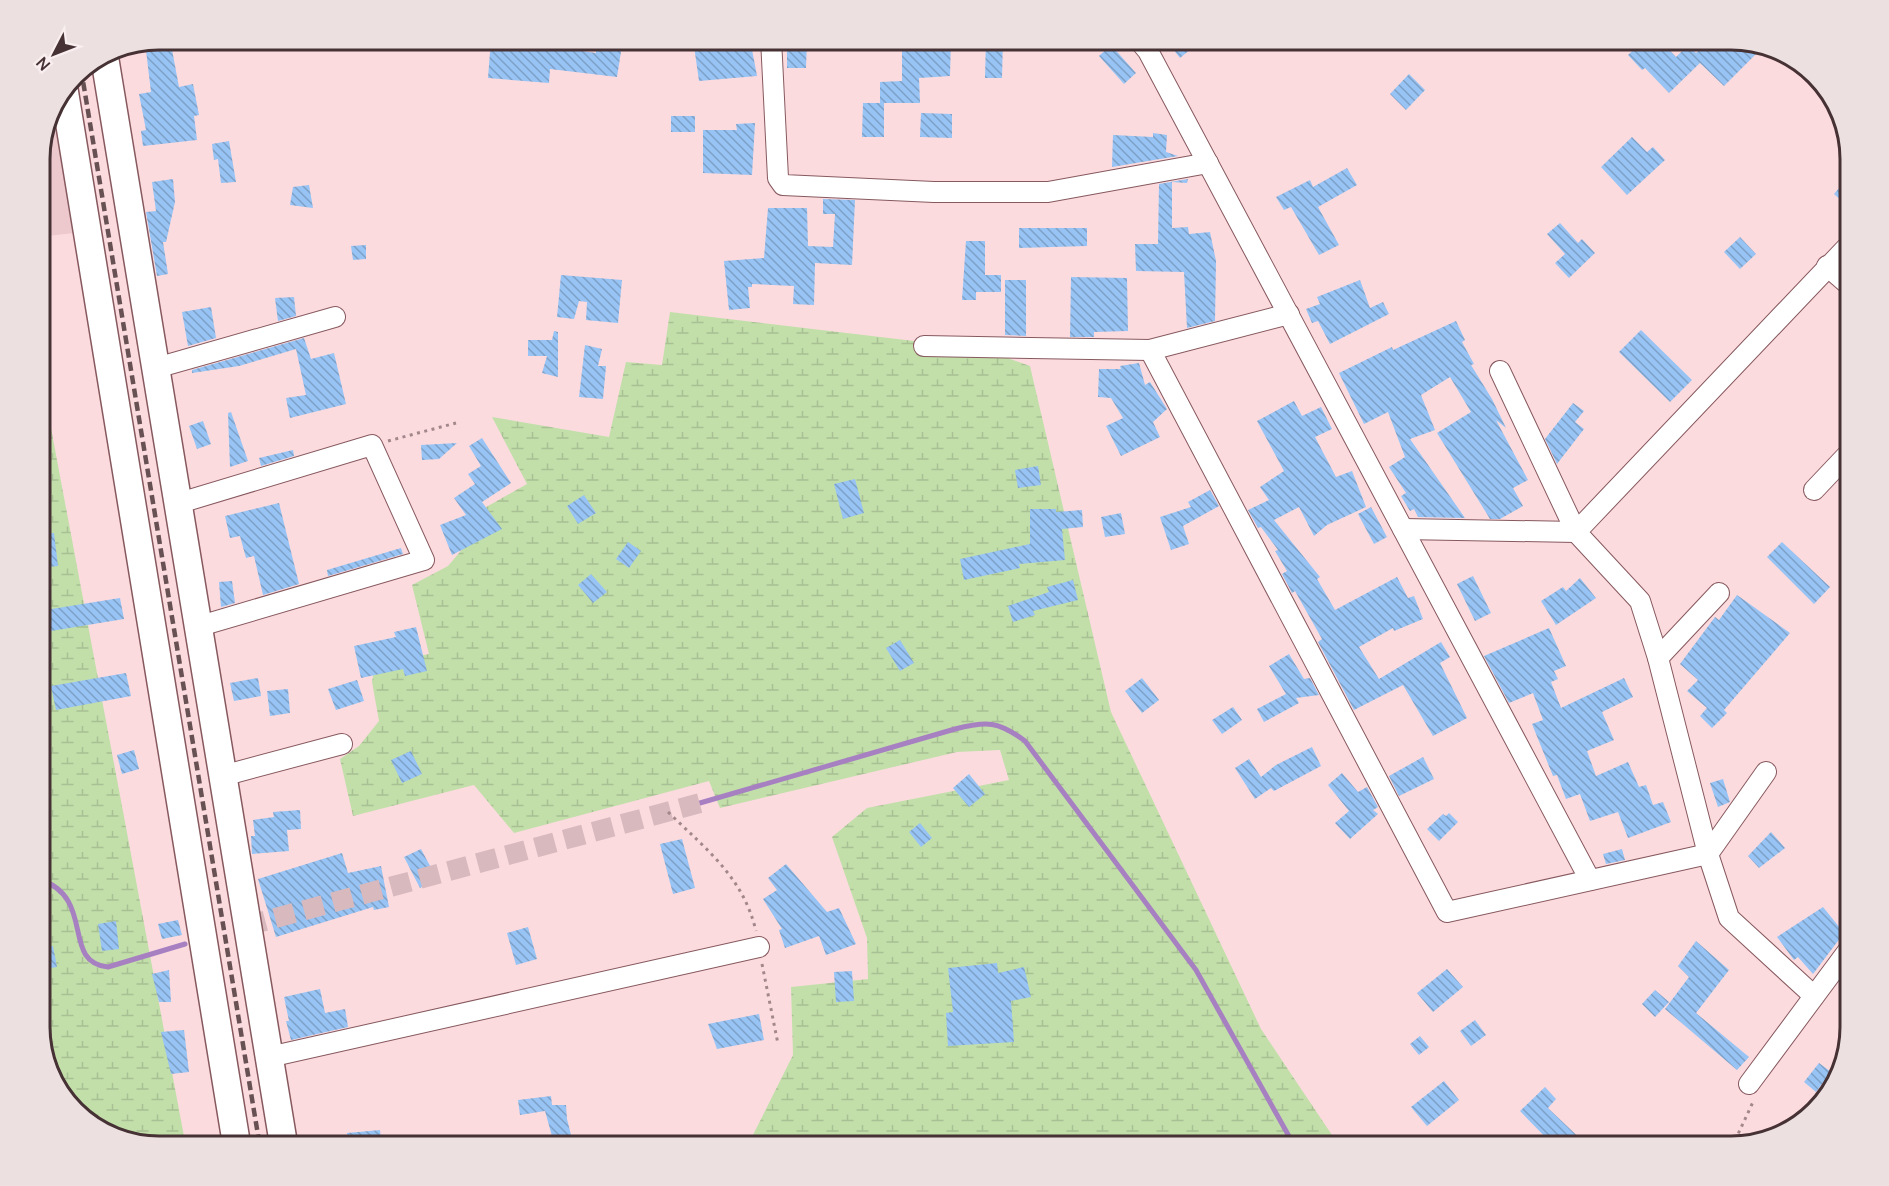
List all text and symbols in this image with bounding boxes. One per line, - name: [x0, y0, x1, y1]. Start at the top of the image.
- north arrow: [24, 24, 84, 84]
- text: N: [31, 52, 55, 76]

